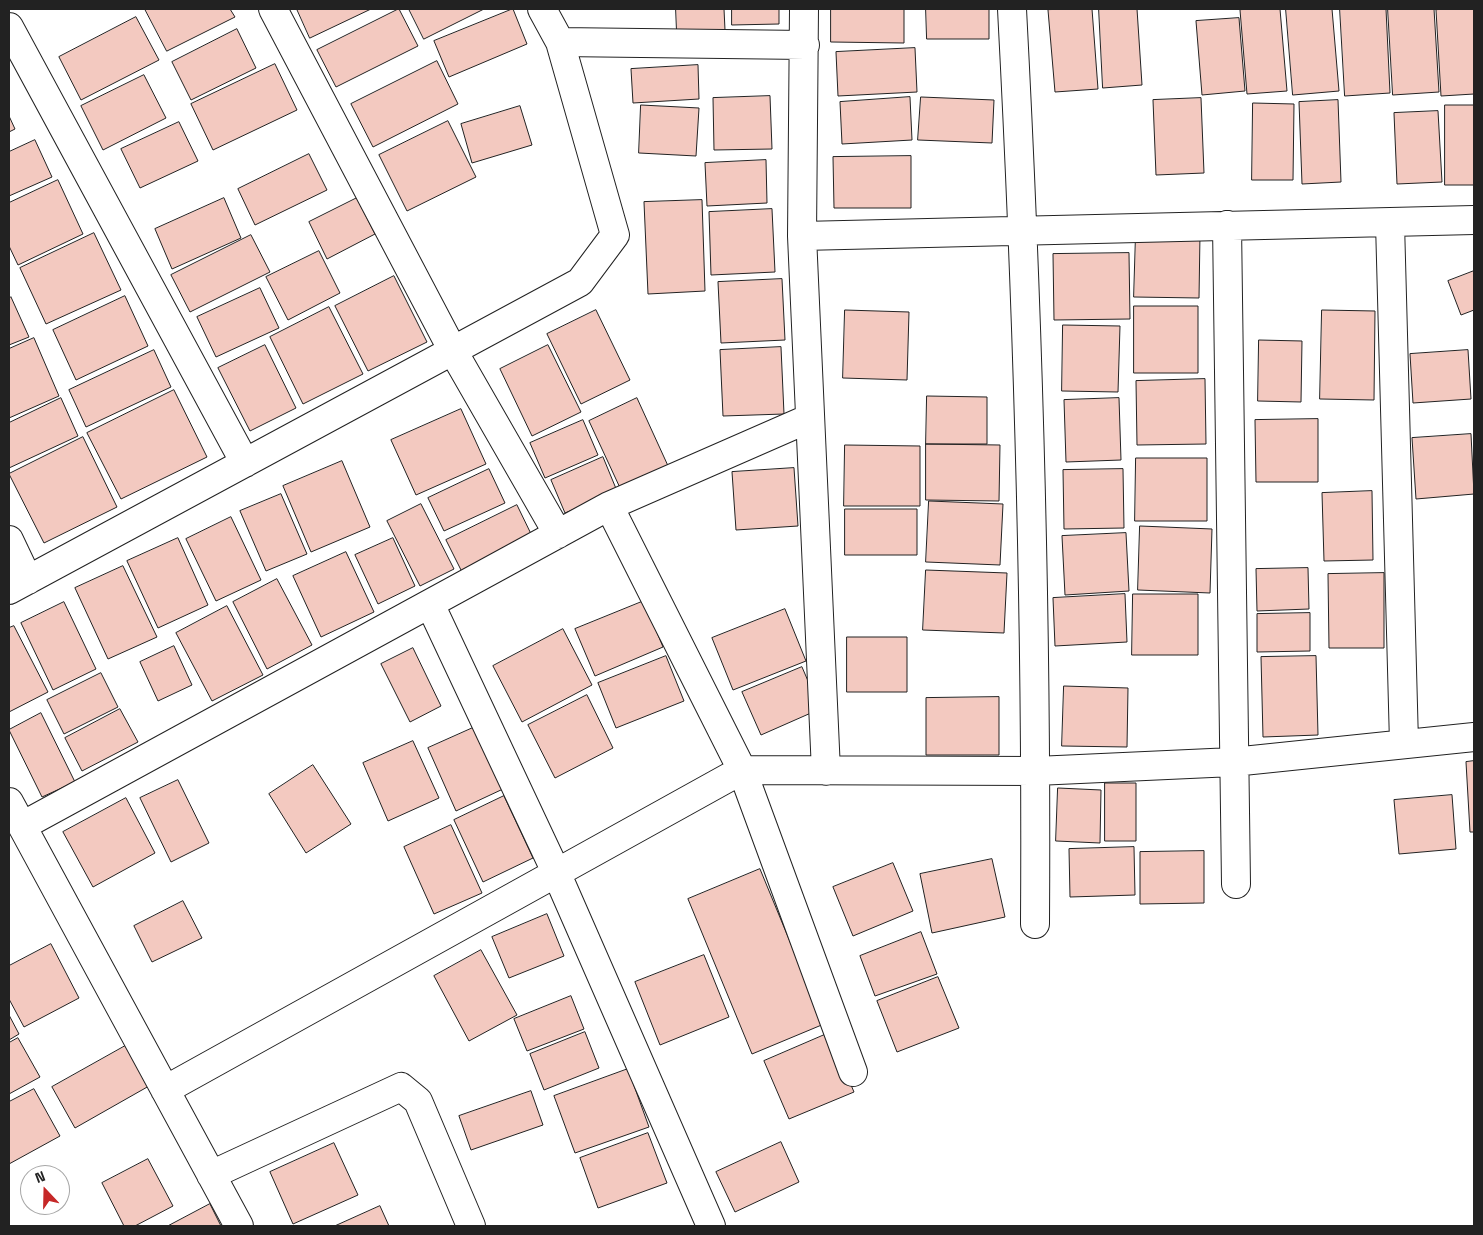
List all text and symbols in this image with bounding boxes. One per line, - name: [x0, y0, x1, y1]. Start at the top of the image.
- north arrow: [20, 1165, 70, 1215]
- text: N: [32, 1167, 48, 1187]

